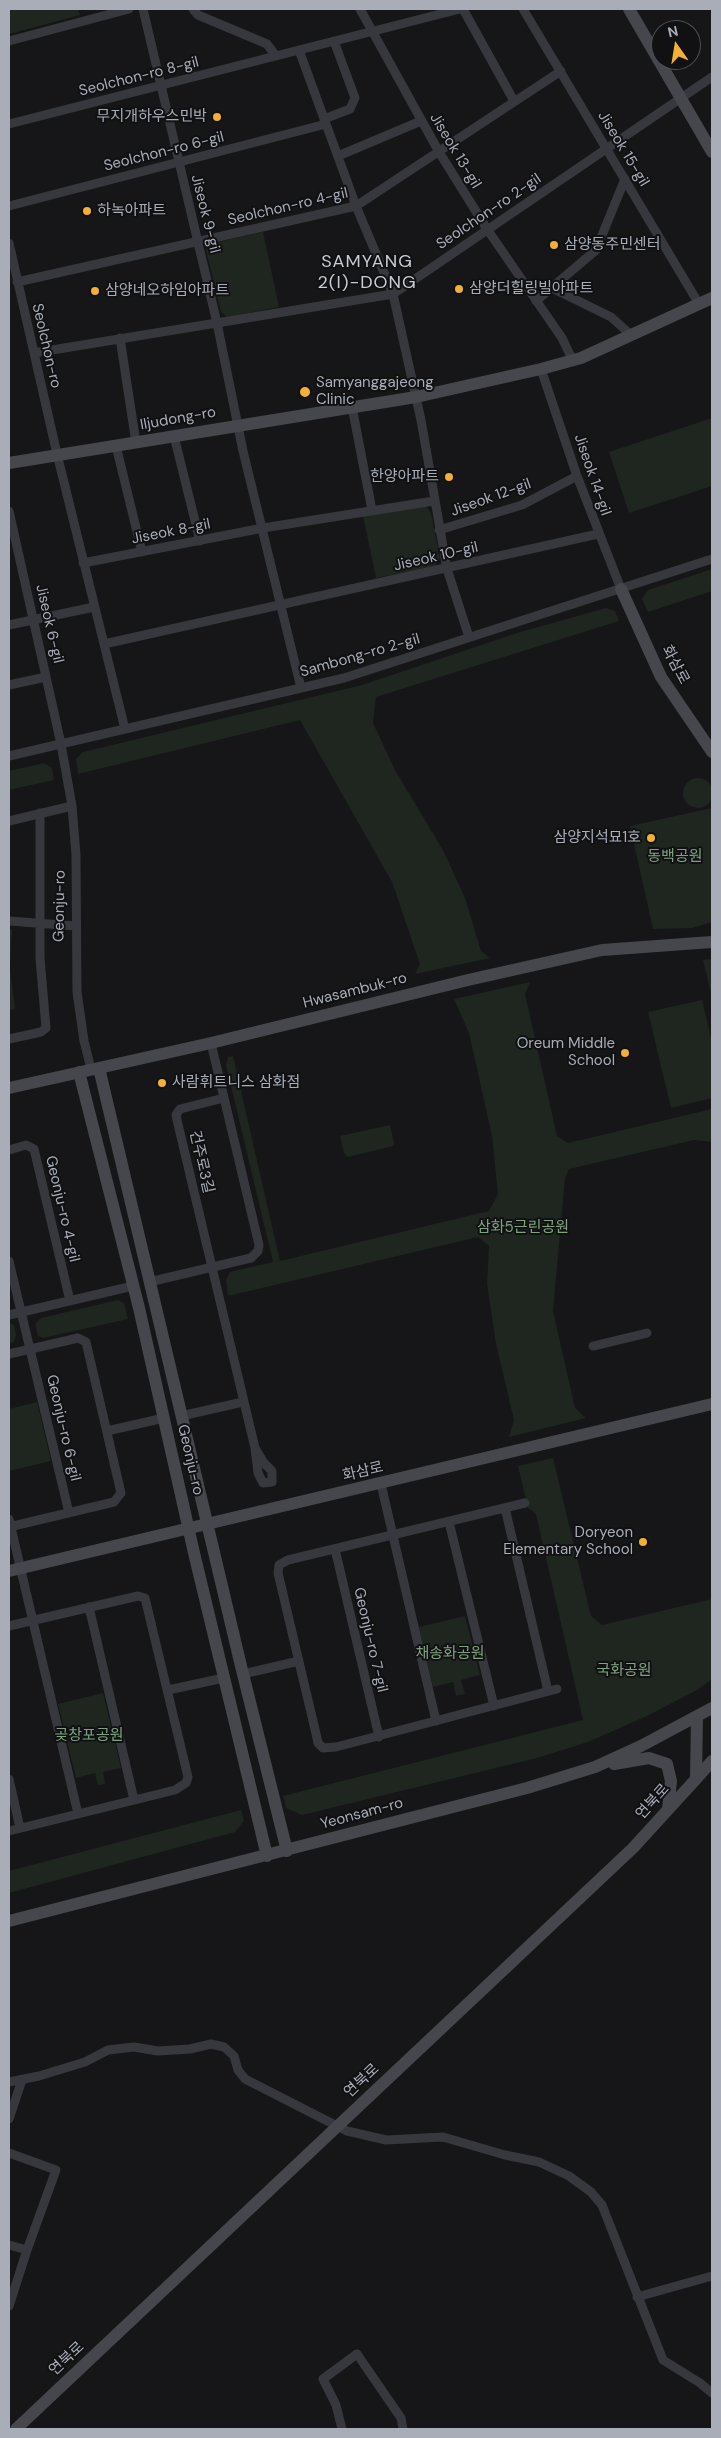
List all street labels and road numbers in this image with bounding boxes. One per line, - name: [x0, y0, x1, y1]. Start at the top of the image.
- street label: Seolchon-ro 8-gil: [77, 53, 201, 101]
- street label: Jiseok 15-gil: [593, 108, 653, 190]
- street label: Jiseok 13-gil: [426, 110, 484, 192]
- street label: Seolchon-ro 6-gil: [102, 128, 226, 176]
- street label: Seolchon-ro 2-gil: [433, 170, 545, 254]
- street label: Jiseok 9-gil: [187, 173, 223, 255]
- street label: Seolchon-ro 4-gil: [226, 184, 350, 230]
- street label: Seolchon-ro: [28, 302, 64, 390]
- street label: Iljudong-ro: [139, 403, 217, 435]
- street label: Jiseok 14-gil: [570, 432, 614, 518]
- street label: Jiseok 12-gil: [448, 475, 534, 521]
- street label: Jiseok 8-gil: [130, 516, 212, 548]
- street label: Jiseok 10-gil: [392, 539, 480, 575]
- street label: Jiseok 6-gil: [31, 583, 67, 665]
- street label: Sambong-ro 2-gil: [298, 630, 422, 682]
- street label: 화삼로: [657, 642, 693, 688]
- street label: Geonju-ro: [50, 870, 70, 942]
- street label: Hwasambuk-ro: [301, 969, 409, 1013]
- street label: 건주로3길: [185, 1129, 217, 1195]
- street label: Geonju-ro 4-gil: [41, 1154, 83, 1264]
- street label: Geonju-ro 6-gil: [42, 1373, 84, 1483]
- street label: Geonju-ro: [173, 1423, 207, 1497]
- street label: 화삼로: [341, 1459, 385, 1485]
- street label: Geonju-ro 7-gil: [349, 1586, 391, 1694]
- street label: 연북로: [632, 1781, 674, 1823]
- street label: Yeonsam-ro: [319, 1794, 405, 1834]
- street label: 연북로: [341, 2060, 383, 2102]
- street label: 연북로: [46, 2338, 88, 2380]

